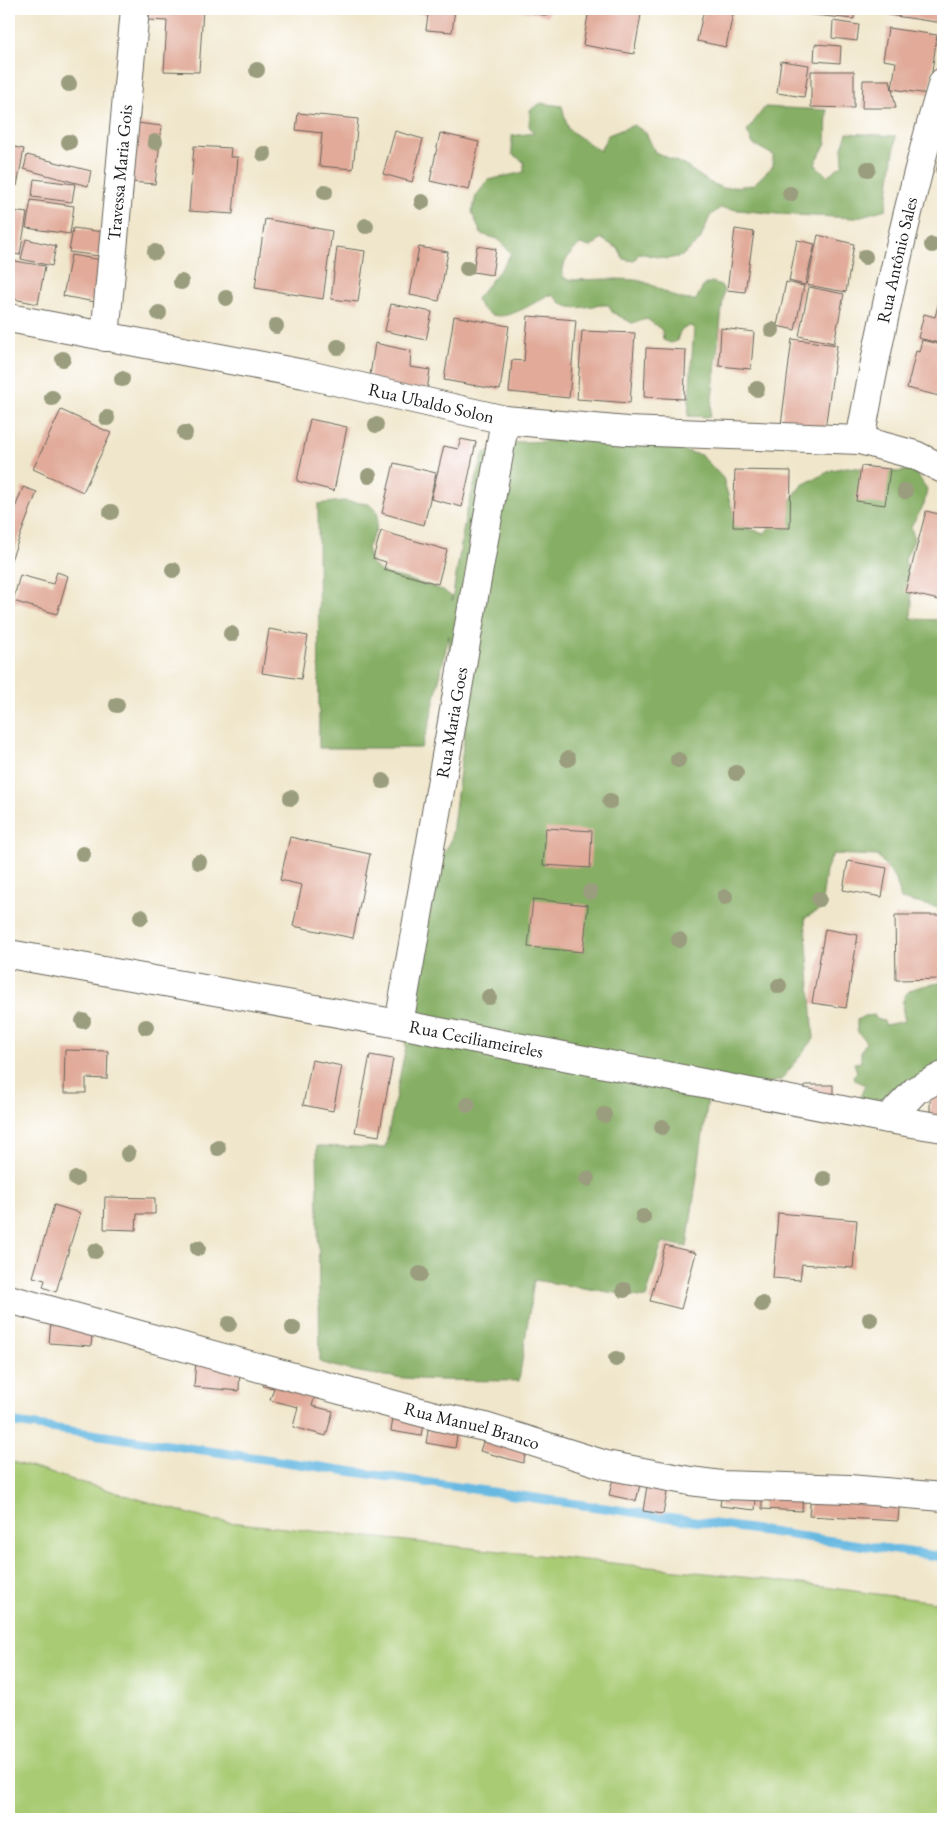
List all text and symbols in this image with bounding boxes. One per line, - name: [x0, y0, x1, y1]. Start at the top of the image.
- street label: Travessa Maria Gois: [102, 103, 137, 242]
- street label: Rua Antônio Sales: [871, 194, 922, 325]
- street label: Rua Ubaldo Solon: [366, 377, 497, 428]
- street label: Rua Maria Goes: [430, 665, 472, 780]
- street label: Rua Ceciliameireles: [407, 1014, 546, 1063]
- street label: Rua Manuel Branco: [402, 1396, 543, 1455]

